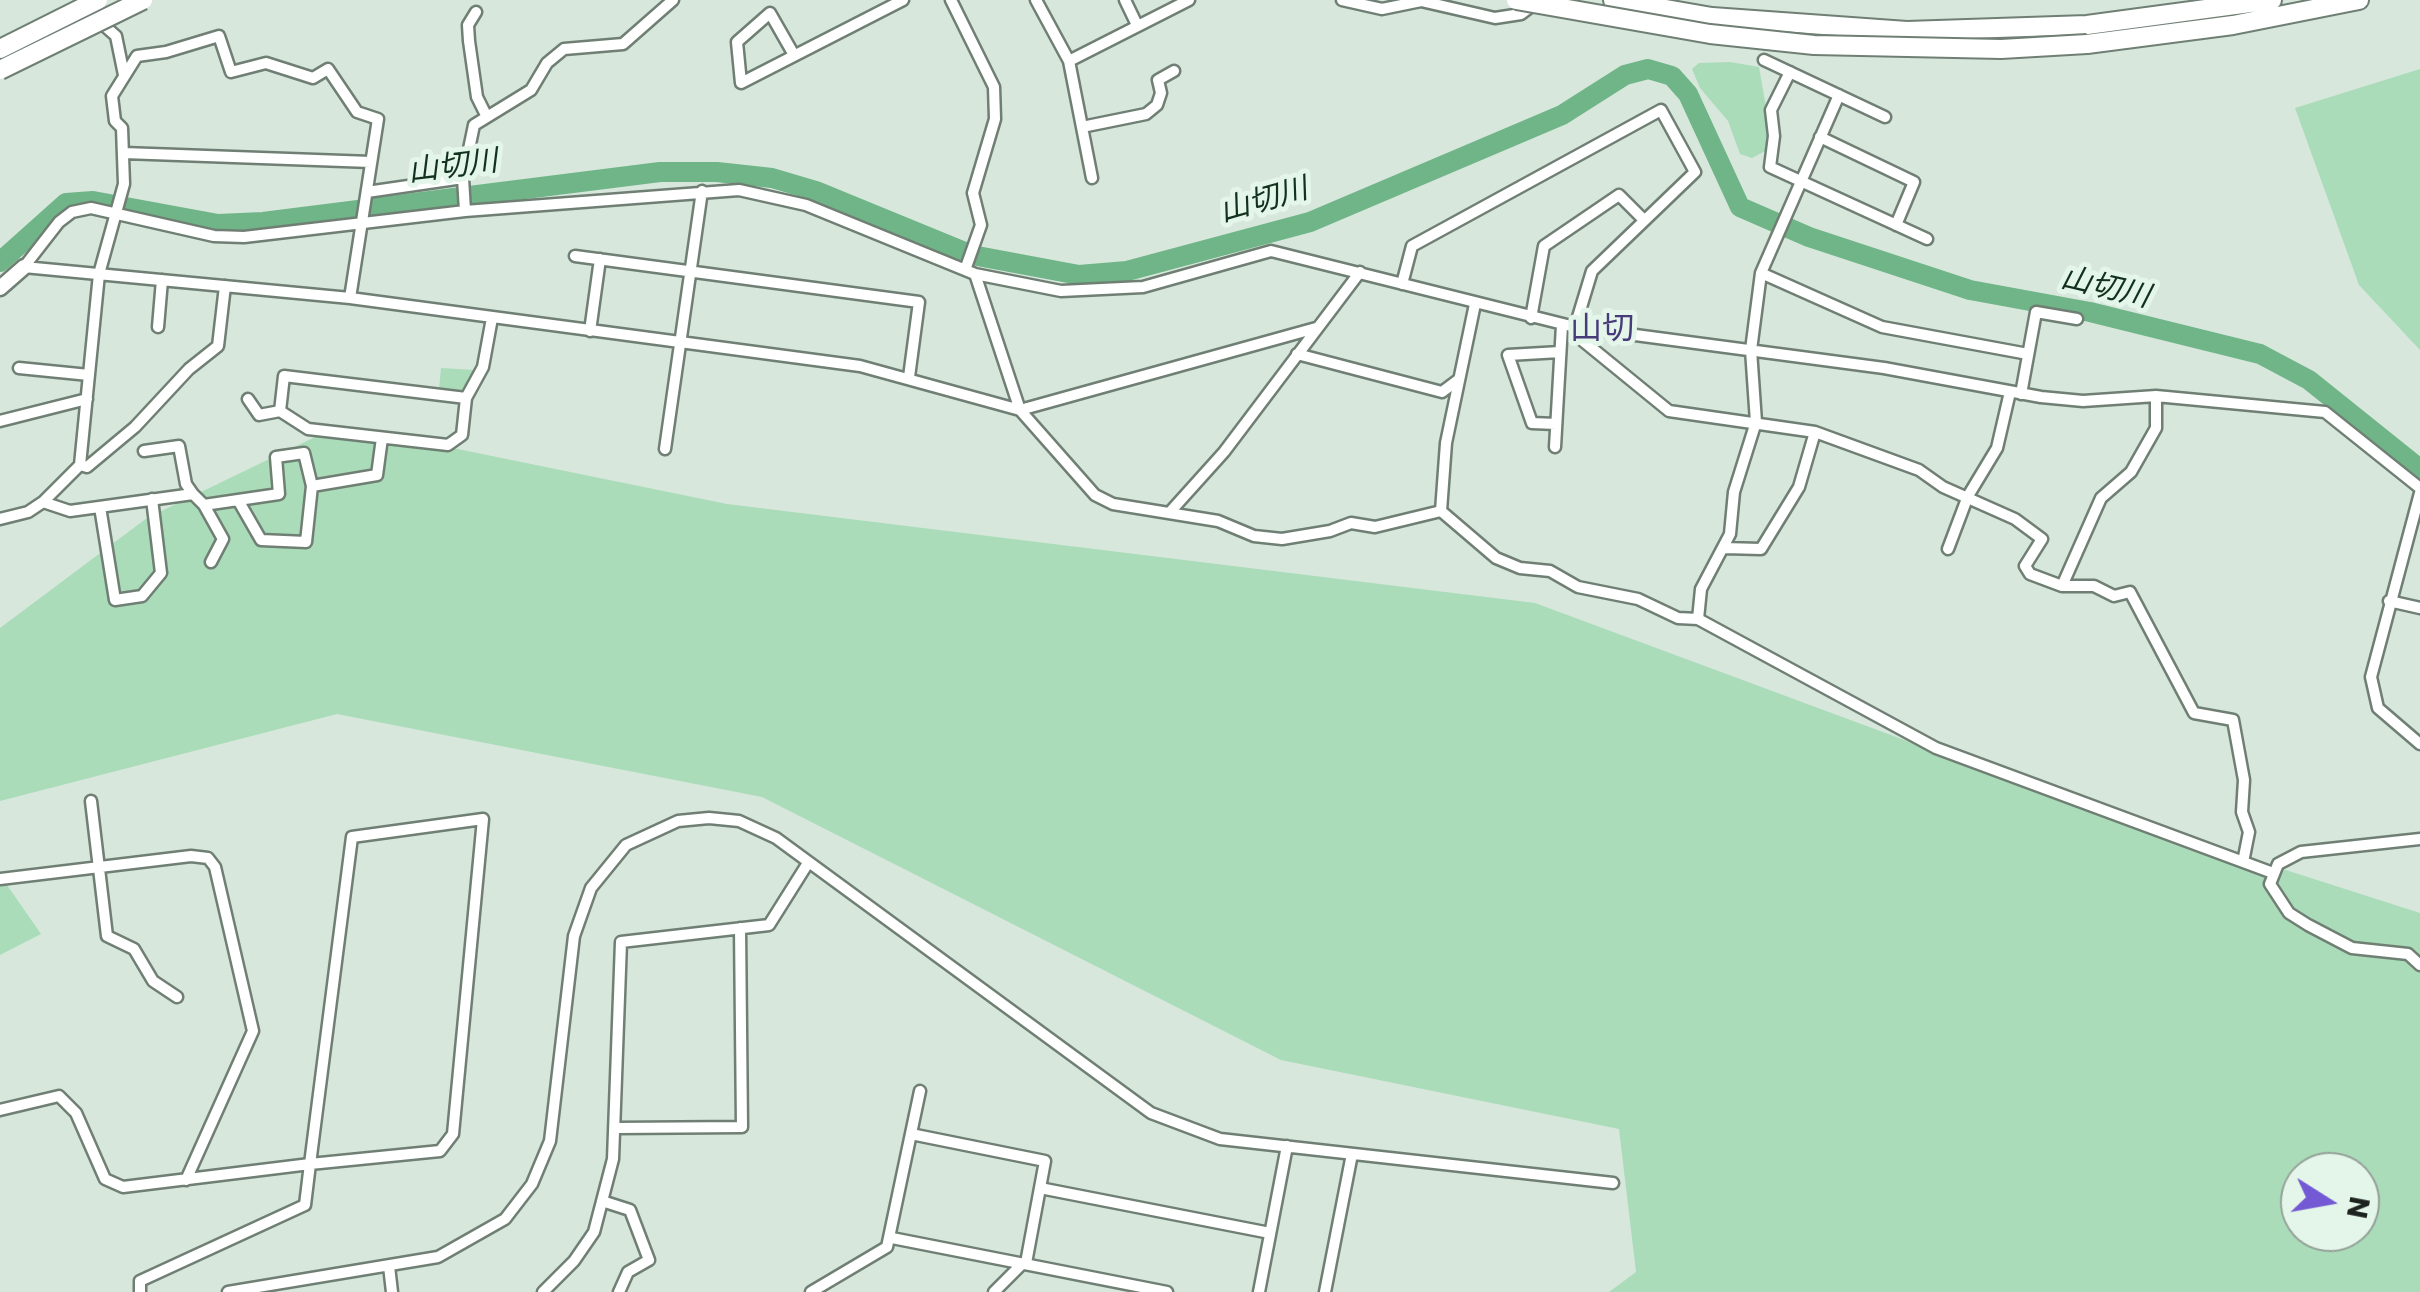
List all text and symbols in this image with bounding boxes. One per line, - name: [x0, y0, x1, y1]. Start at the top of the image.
- water label: 山切川: [406, 145, 500, 191]
- water label: 山切川: [1216, 172, 1312, 232]
- water label: 山切川: [2057, 261, 2153, 317]
- district label: 山切: [1570, 312, 1634, 350]
- north arrow: [2280, 1152, 2380, 1252]
- text: N: [2337, 1193, 2379, 1221]

